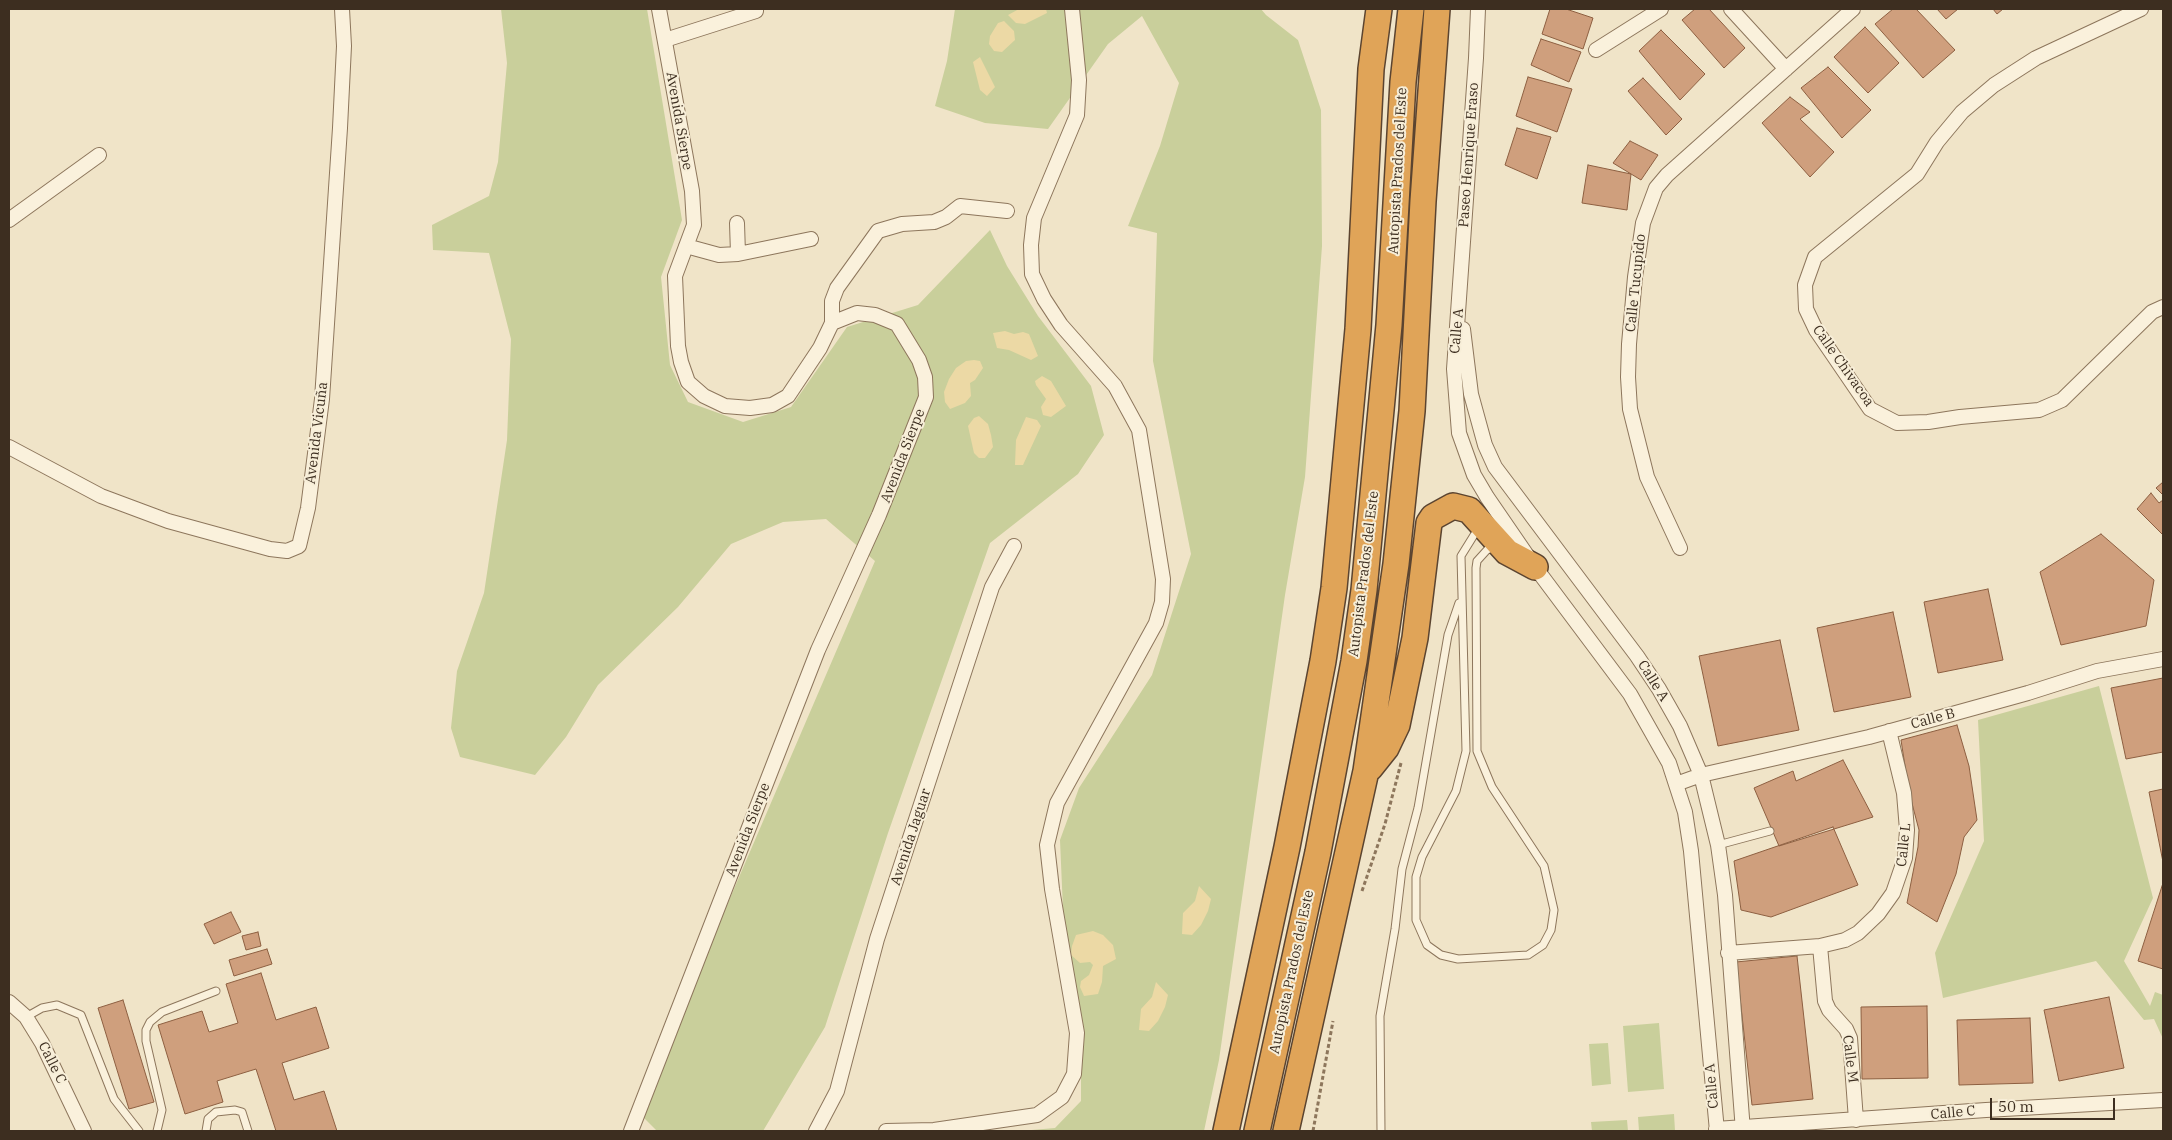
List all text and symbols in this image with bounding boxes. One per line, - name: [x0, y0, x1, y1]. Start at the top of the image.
- street label: Avenida Sierpe: [662, 71, 696, 171]
- street label: Paseo Henrique Eraso: [1456, 82, 1482, 228]
- street label: Autopista Prados del Este: [1385, 87, 1411, 255]
- street label: Calle Tucupido: [1622, 233, 1650, 333]
- street label: Calle A: [1447, 308, 1467, 354]
- street label: Calle Chivacoa: [1809, 322, 1877, 410]
- street label: Avenida Vicuña: [302, 381, 332, 485]
- street label: Avenida Sierpe: [877, 407, 929, 505]
- street label: Autopista Prados del Este: [1345, 490, 1383, 658]
- street label: Calle A: [1634, 657, 1672, 705]
- street label: Calle B: [1909, 705, 1957, 733]
- street label: Avenida Sierpe: [722, 781, 774, 879]
- street label: Avenida Jaguar: [887, 786, 935, 888]
- street label: Calle L: [1893, 822, 1915, 868]
- street label: Autopista Prados del Este: [1266, 889, 1318, 1055]
- street label: Calle M: [1839, 1034, 1861, 1084]
- street label: Calle C: [34, 1039, 70, 1087]
- street label: Calle A: [1702, 1063, 1722, 1109]
- scale bar: [1992, 1088, 2117, 1120]
- text: 50 m: [1998, 1097, 2034, 1116]
- street label: Calle C: [1930, 1103, 1976, 1123]

